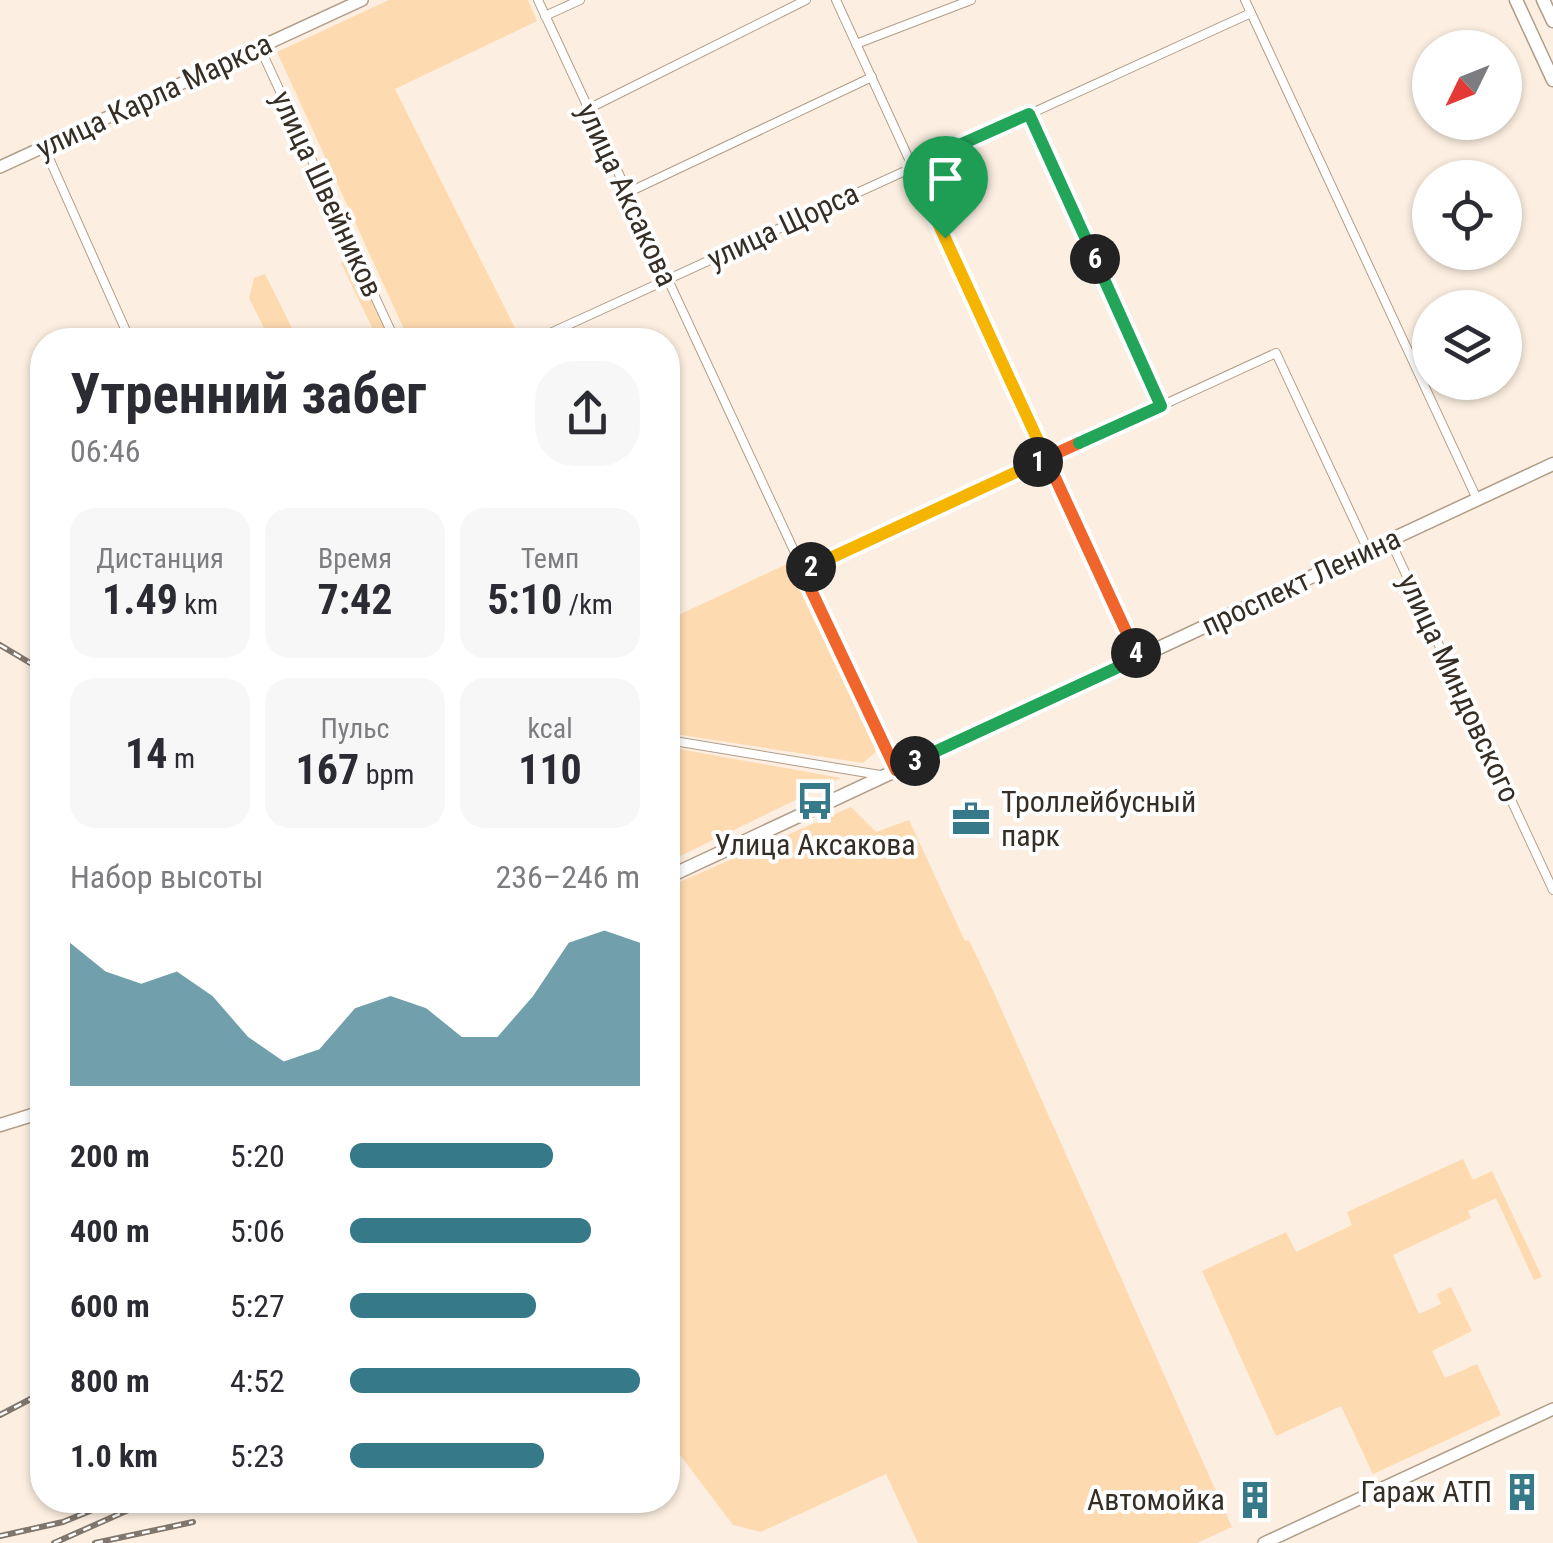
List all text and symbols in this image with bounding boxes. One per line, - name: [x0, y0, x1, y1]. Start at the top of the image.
- street label: улица Карла Маркса: [30, 26, 277, 166]
- north arrow: [1412, 30, 1522, 140]
- map controls: [1412, 30, 1522, 400]
- street label: улица Швейников: [264, 85, 390, 302]
- street label: улица Аксакова: [570, 98, 685, 292]
- pin: [903, 136, 988, 239]
- icon: arrive: [918, 151, 973, 206]
- button: locate: [1412, 160, 1522, 270]
- street label: улица Щорса: [702, 175, 864, 276]
- pin: 6: [1070, 234, 1120, 284]
- text: 6: [1088, 242, 1102, 275]
- button: layers: [1412, 290, 1522, 400]
- button: share: [535, 361, 640, 466]
- text: Утренний забег: [70, 362, 426, 426]
- text: 06:46: [70, 432, 141, 470]
- pin: 1: [1013, 437, 1063, 487]
- text: 1: [1031, 445, 1045, 478]
- street label: проспект Ленина: [1196, 520, 1406, 643]
- text: Дистанция: [96, 542, 224, 575]
- text: Время: [318, 542, 392, 575]
- text: Темп: [521, 542, 579, 575]
- pin: 2: [786, 542, 836, 592]
- text: 2: [804, 550, 818, 583]
- street label: улица Миндовского: [1391, 568, 1528, 808]
- text: 1.49: [102, 575, 178, 624]
- text: 7:42: [317, 575, 393, 624]
- text: 5:10: [487, 575, 562, 624]
- text: km: [178, 588, 218, 621]
- text: /km: [562, 588, 613, 621]
- pin: 4: [1111, 628, 1161, 678]
- text: 4: [1129, 636, 1143, 669]
- text: Пульс: [320, 712, 390, 745]
- text: kcal: [527, 712, 573, 745]
- text: 14: [125, 729, 167, 778]
- pin: 3: [890, 736, 940, 786]
- text: m: [167, 742, 195, 775]
- text: 3: [908, 744, 922, 777]
- text: 167: [296, 745, 359, 794]
- text: 110: [518, 745, 582, 794]
- text: bpm: [359, 758, 414, 791]
- bus stop icon: Улица Аксакова: [794, 780, 836, 822]
- place label: Троллейбусный парк: [1001, 784, 1196, 853]
- office icon: Троллейбусный парк: [950, 798, 992, 840]
- place label: Улица Аксакова: [714, 827, 916, 862]
- text: Набор высоты: [70, 858, 264, 896]
- text: 236–246 m: [495, 858, 640, 896]
- text: 200 m: [70, 1137, 150, 1175]
- text: 5:20: [230, 1137, 285, 1175]
- text: 400 m: [70, 1212, 150, 1250]
- text: 5:06: [230, 1212, 285, 1250]
- text: 600 m: [70, 1287, 150, 1325]
- text: 5:27: [230, 1287, 285, 1325]
- text: 800 m: [70, 1362, 150, 1400]
- text: 4:52: [230, 1362, 285, 1400]
- text: 1.0 km: [70, 1437, 158, 1475]
- text: 5:23: [230, 1437, 285, 1475]
- building icon: Гараж АТП: [1501, 1471, 1543, 1513]
- place label: Гараж АТП: [1361, 1474, 1492, 1509]
- building icon: Автомойка: [1234, 1479, 1276, 1521]
- place label: Автомойка: [1087, 1482, 1225, 1517]

